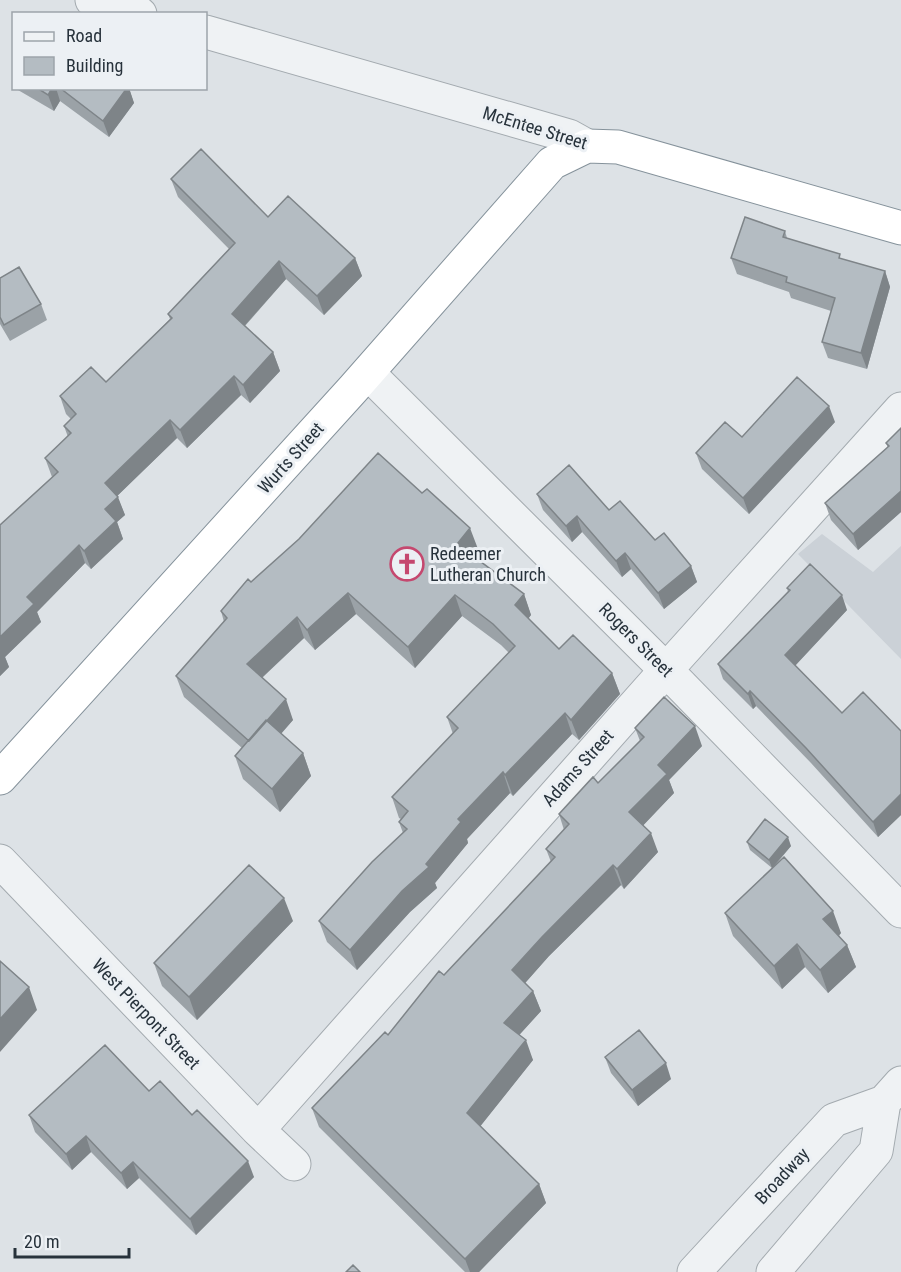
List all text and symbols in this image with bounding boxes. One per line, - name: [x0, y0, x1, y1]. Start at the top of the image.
- legend: [12, 12, 207, 90]
- text: Road: [66, 25, 102, 46]
- text: Building: [66, 55, 123, 76]
- street label: McEntee Street: [480, 102, 590, 153]
- street label: Wurts Street: [253, 418, 328, 497]
- place label: Redeemer Lutheran Church: [430, 543, 546, 585]
- church icon: Redeemer Lutheran Church: [389, 546, 425, 582]
- street label: Rogers Street: [595, 598, 678, 681]
- street label: Adams Street: [538, 725, 618, 810]
- street label: West Pierpont Street: [88, 954, 205, 1073]
- street label: Broadway: [750, 1143, 813, 1208]
- scale bar: [15, 1221, 129, 1259]
- text: 20 m: [24, 1231, 59, 1252]

